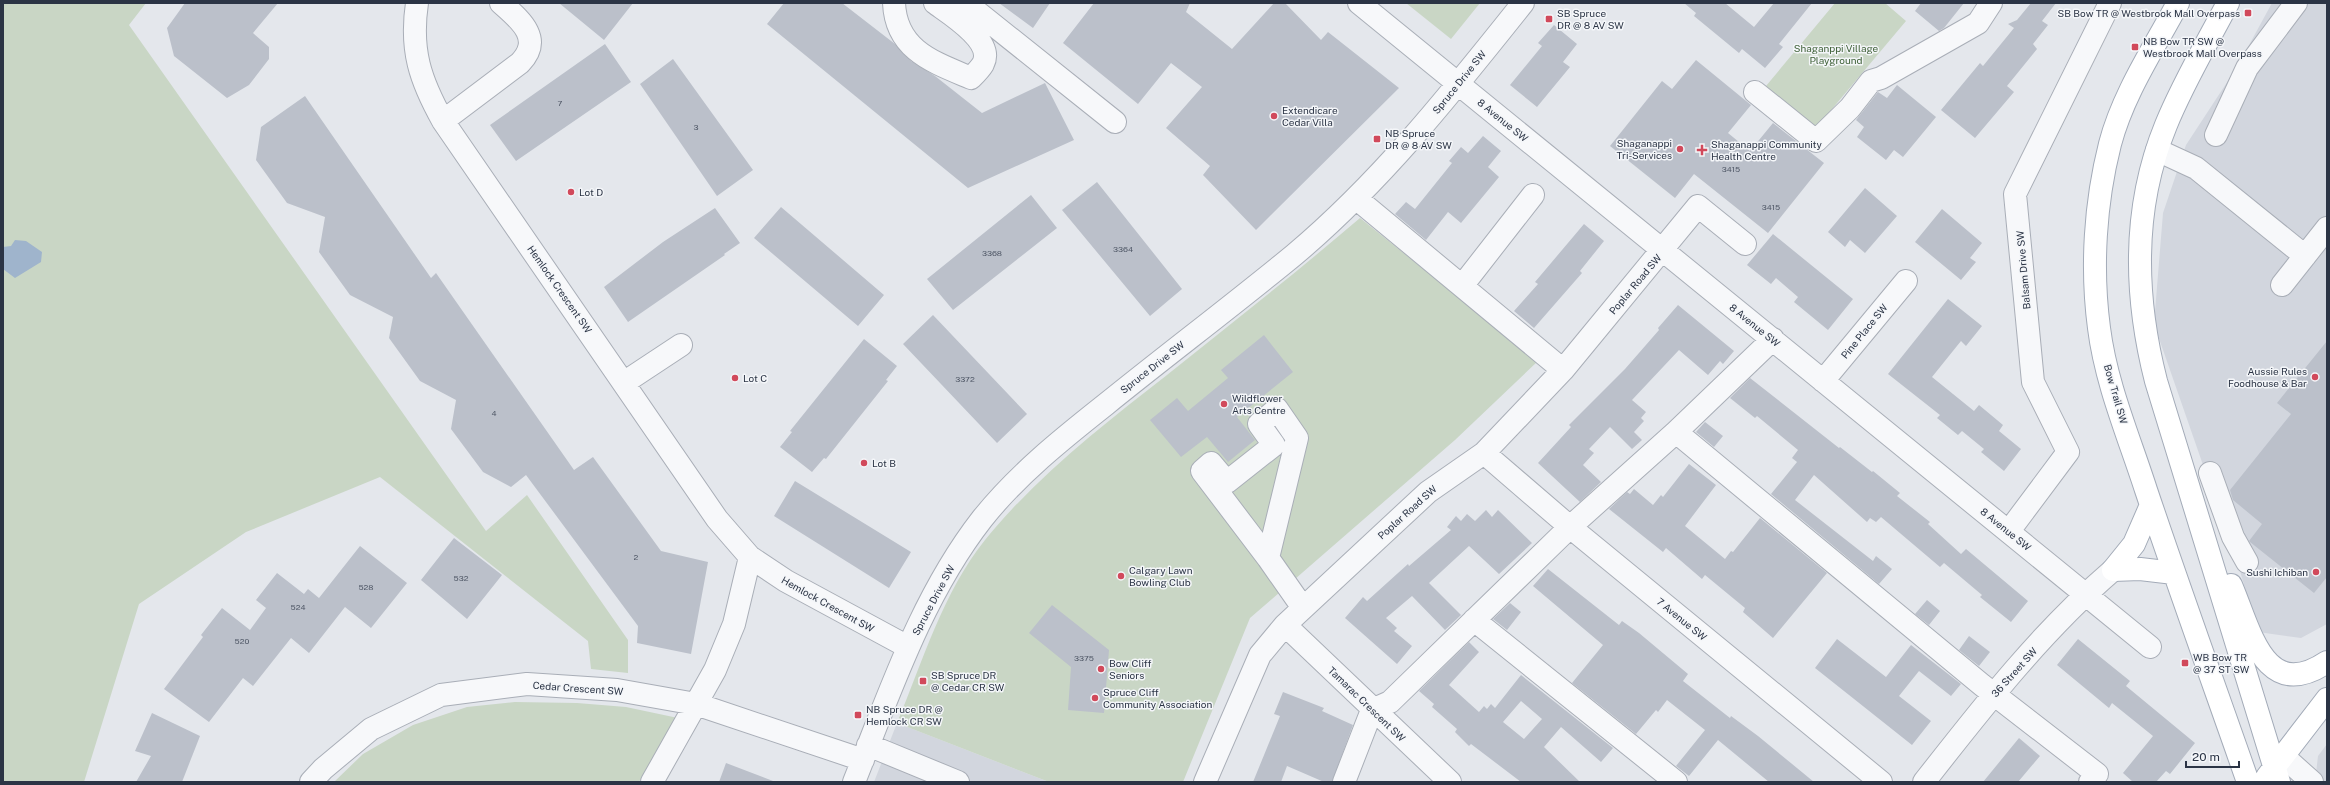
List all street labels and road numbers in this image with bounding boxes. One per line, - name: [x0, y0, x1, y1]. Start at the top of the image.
- street label: Spruce Drive SW: [1430, 48, 1489, 116]
- street label: 8 Avenue SW: [1475, 96, 1531, 144]
- street label: Balsam Drive SW: [2014, 230, 2032, 310]
- street label: Hemlock Crescent SW: [525, 243, 595, 335]
- street label: Poplar Road SW: [1606, 251, 1664, 317]
- street label: 8 Avenue SW: [1727, 301, 1783, 349]
- street label: Pine Place SW: [1838, 301, 1890, 361]
- street label: Spruce Drive SW: [1118, 338, 1187, 396]
- street label: Bow Trail SW: [2102, 363, 2130, 426]
- street label: Poplar Road SW: [1375, 482, 1439, 542]
- street label: 8 Avenue SW: [1978, 505, 2034, 553]
- street label: Spruce Drive SW: [909, 562, 957, 637]
- street label: Hemlock Crescent SW: [780, 574, 877, 635]
- street label: 7 Avenue SW: [1654, 595, 1710, 643]
- street label: 36 Street SW: [1989, 644, 2040, 699]
- street label: Tamarac Crescent SW: [1326, 664, 1408, 744]
- street label: Cedar Crescent SW: [532, 679, 624, 697]

